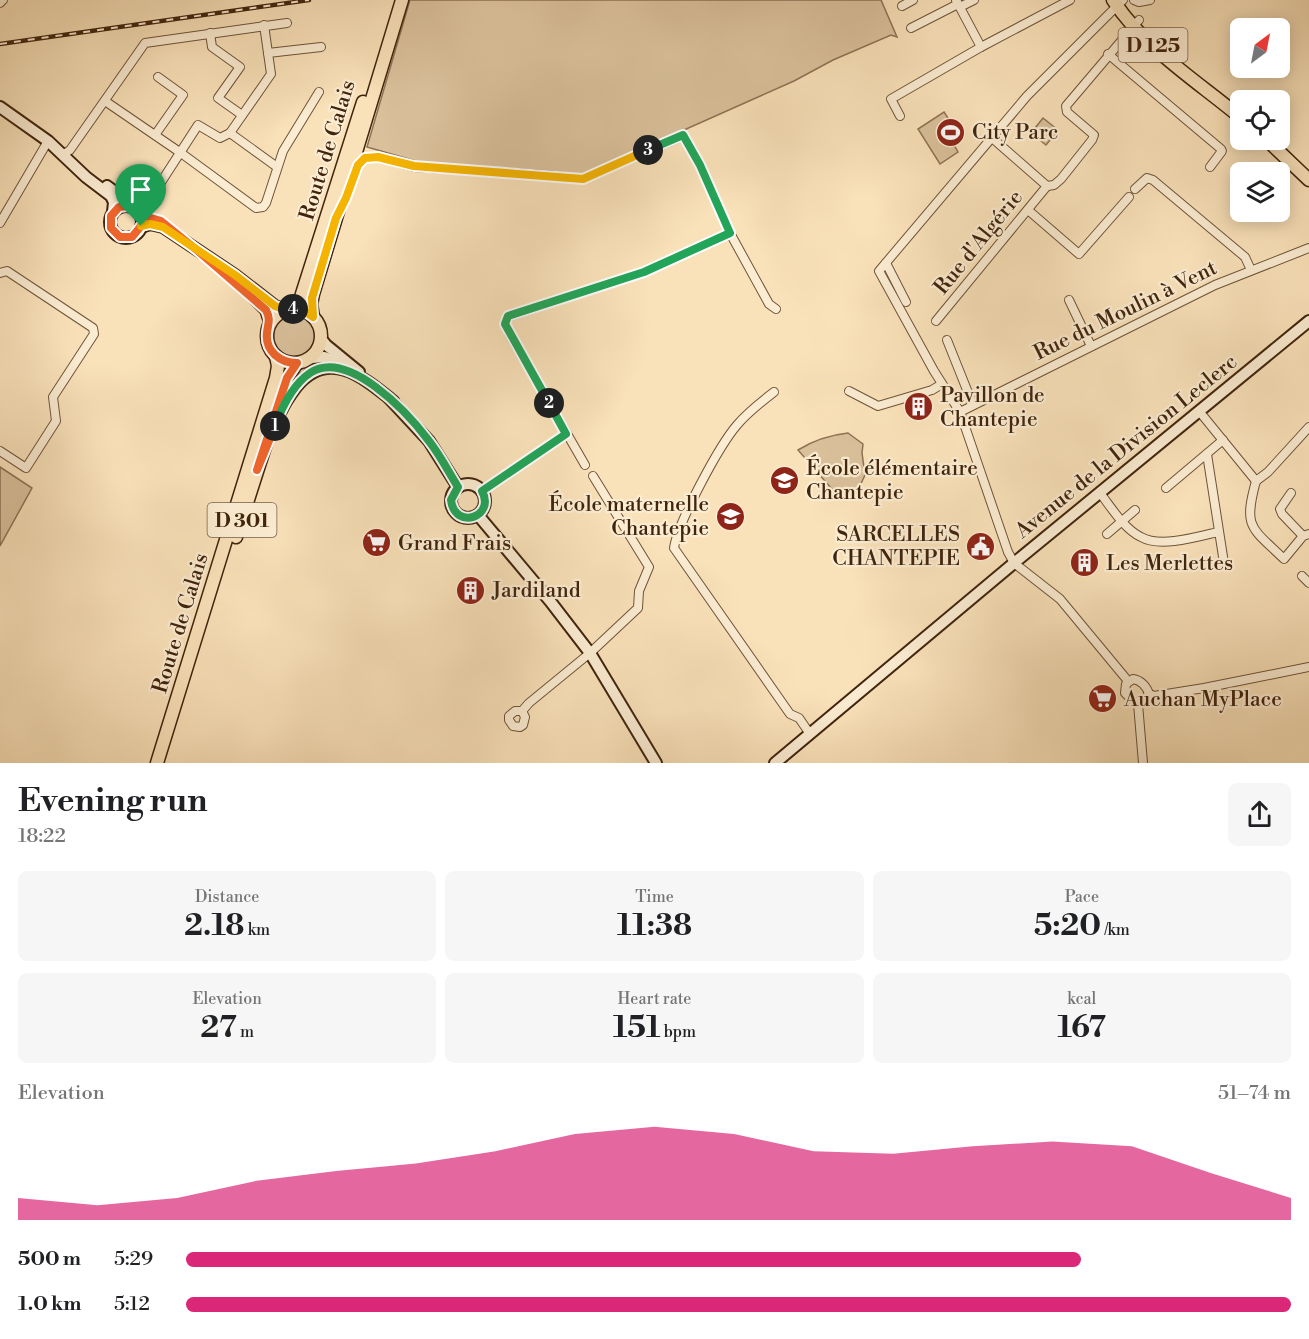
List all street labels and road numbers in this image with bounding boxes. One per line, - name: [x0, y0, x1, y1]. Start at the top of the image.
- road number: D 125: [1118, 28, 1188, 62]
- street label: Route de Calais: [294, 77, 362, 224]
- street label: Rue d'Algérie: [929, 185, 1029, 300]
- street label: Rue du Moulin à Vent: [1030, 255, 1222, 367]
- street label: Avenue de la Division Leclerc: [1010, 349, 1243, 545]
- road number: D 301: [208, 503, 276, 537]
- street label: Route de Calais: [147, 550, 215, 697]

